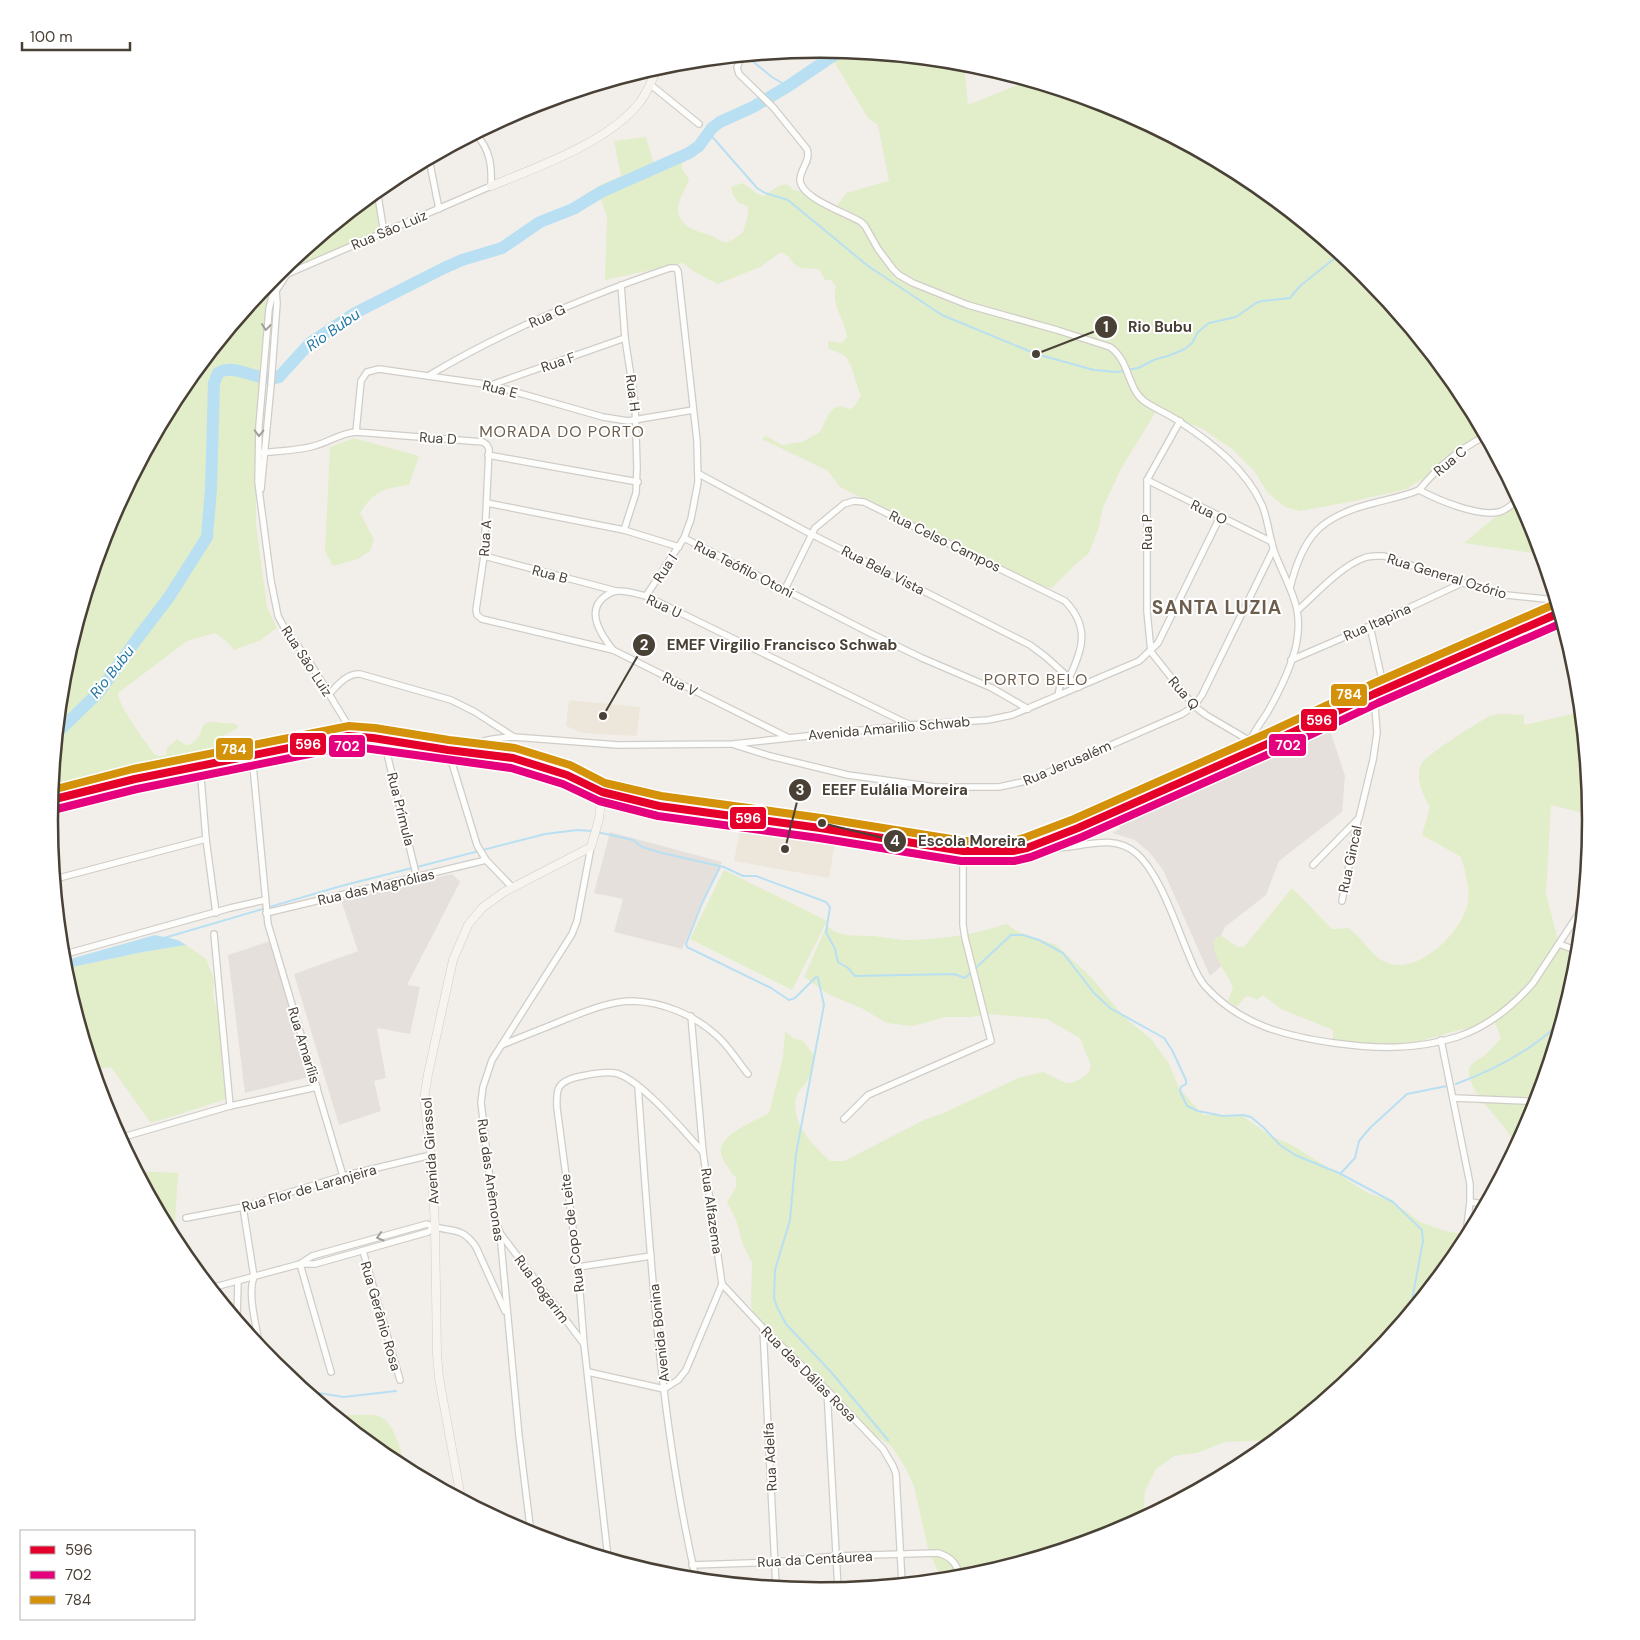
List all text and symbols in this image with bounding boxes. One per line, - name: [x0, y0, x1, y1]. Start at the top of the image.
- scale bar: [22, 20, 130, 52]
- text: 100 m: [30, 27, 73, 47]
- street label: Rua São Luiz: [348, 206, 430, 254]
- street label: Rua G: [526, 300, 568, 332]
- water label: Rio Bubu: [302, 304, 364, 356]
- callout: Rio Bubu: [1093, 312, 1202, 342]
- text: 1: [1103, 317, 1109, 337]
- text: Rio Bubu: [1128, 317, 1192, 337]
- one-way arrow: [261, 323, 272, 331]
- street label: Rua F: [538, 348, 578, 376]
- street label: Rua H: [622, 373, 644, 413]
- street label: Rua E: [481, 376, 520, 402]
- district label: MORADA DO PORTO: [479, 421, 645, 442]
- street label: Rua D: [419, 428, 457, 448]
- one-way arrow: [254, 430, 264, 437]
- street label: Rua C: [1430, 442, 1470, 480]
- street label: Rua O: [1188, 495, 1230, 529]
- street label: Rua Celso Campos: [886, 506, 1004, 576]
- street label: Rua P: [1138, 514, 1156, 550]
- street label: Rua A: [475, 519, 495, 557]
- street label: Rua Teófilo Otoni: [691, 536, 797, 602]
- street label: Rua Bela Vista: [838, 541, 928, 599]
- street label: Rua General Ozório: [1385, 549, 1509, 603]
- street label: Rua I: [649, 550, 681, 586]
- street label: Rua B: [530, 561, 570, 587]
- street label: Rua U: [643, 590, 685, 622]
- district label: SANTA LUZIA: [1152, 595, 1282, 620]
- street label: Rua Itapina: [1341, 599, 1413, 645]
- street label: Rua São Luiz: [277, 622, 337, 700]
- callout: EMEF Virgilio Francisco Schwab: [631, 630, 907, 660]
- text: 2: [640, 635, 649, 655]
- text: EMEF Virgilio Francisco Schwab: [667, 635, 897, 655]
- water label: Rio Bubu: [85, 641, 139, 702]
- street label: Rua V: [659, 668, 701, 701]
- district label: PORTO BELO: [984, 669, 1088, 690]
- street label: Rua Q: [1165, 673, 1204, 714]
- line badge: 784: [1330, 683, 1368, 707]
- text: 784: [1336, 685, 1362, 703]
- line badge: 596: [1300, 708, 1338, 732]
- text: 596: [1306, 711, 1332, 729]
- street label: Avenida Amarilio Schwab: [807, 712, 971, 744]
- line badge: 596: [289, 732, 327, 756]
- line badge: 702: [1268, 733, 1307, 757]
- line badge: 702: [328, 734, 366, 758]
- text: 596: [295, 735, 321, 753]
- street label: Rua Jerusalém: [1020, 736, 1114, 790]
- text: 702: [1275, 736, 1301, 754]
- line badge: 784: [215, 737, 254, 761]
- text: 702: [334, 737, 360, 755]
- text: 784: [221, 740, 247, 758]
- street label: Rua Prímula: [383, 770, 419, 848]
- callout: EEEF Eulália Moreira: [787, 775, 978, 805]
- text: 3: [795, 780, 805, 800]
- text: EEEF Eulália Moreira: [822, 780, 968, 800]
- line badge: 596: [729, 806, 767, 830]
- text: 596: [735, 809, 761, 827]
- street label: Rua Gincal: [1334, 824, 1366, 894]
- callout: Escola Moreira: [883, 826, 1036, 856]
- text: 4: [890, 831, 900, 851]
- text: Escola Moreira: [918, 831, 1026, 851]
- street label: Rua das Magnólias: [316, 865, 436, 909]
- street label: Rua Amarílis: [284, 1005, 324, 1085]
- street label: Avenida Girassol: [417, 1097, 443, 1205]
- street label: Rua das Anêmonas: [473, 1118, 509, 1242]
- street label: Rua Flor de Laranjeira: [240, 1160, 378, 1216]
- street label: Rua Alfazema: [697, 1167, 727, 1255]
- street label: Rua Copo de Leite: [556, 1173, 588, 1293]
- one-way arrow: [377, 1231, 385, 1241]
- street label: Rua Bogarim: [511, 1251, 573, 1327]
- street label: Rua Gerânio Rosa: [357, 1259, 405, 1373]
- street label: Avenida Bonina: [645, 1283, 673, 1383]
- street label: Rua das Dálias Rosa: [757, 1322, 861, 1426]
- street label: Rua Adelfa: [759, 1422, 781, 1492]
- legend: [20, 1530, 195, 1620]
- text: 596: [65, 1540, 93, 1560]
- street label: Rua da Centáurea: [757, 1547, 873, 1571]
- text: 702: [65, 1565, 92, 1585]
- text: 784: [65, 1590, 91, 1610]

